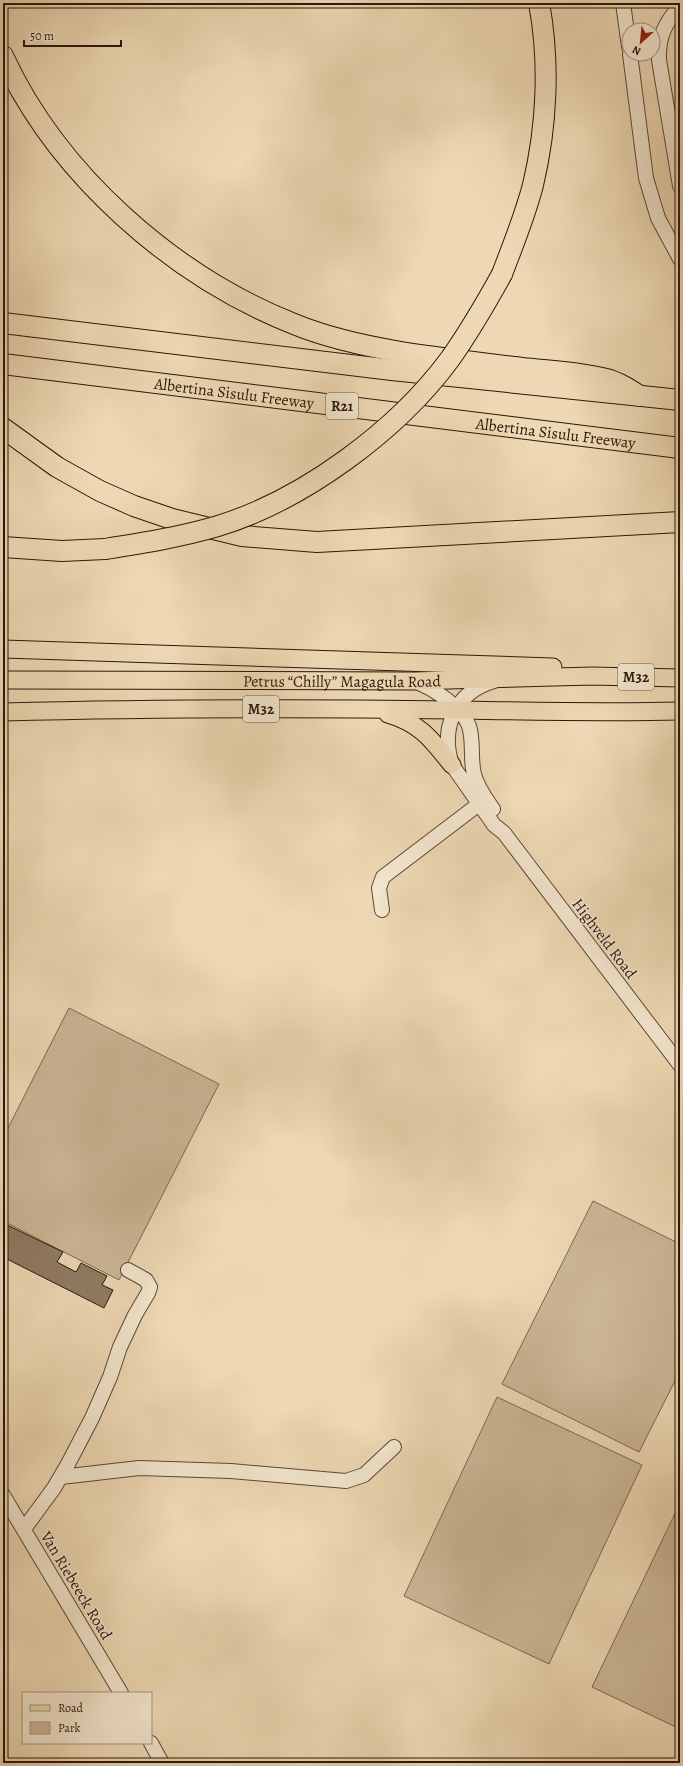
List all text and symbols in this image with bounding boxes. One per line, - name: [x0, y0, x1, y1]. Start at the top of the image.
- scale bar: [24, 22, 121, 48]
- north arrow: [621, 22, 661, 62]
- text: 50 m: [30, 28, 54, 44]
- text: N: [630, 42, 644, 59]
- street label: Albertina Sisulu Freeway: [152, 373, 316, 415]
- road number: R21: [326, 393, 358, 419]
- street label: Albertina Sisulu Freeway: [474, 413, 638, 454]
- road number: M32: [618, 664, 654, 690]
- street label: Petrus “Chilly” Magagula Road: [243, 670, 442, 693]
- road number: M32: [243, 696, 279, 722]
- street label: Highveld Road: [567, 894, 642, 984]
- street label: Van Riebeeck Road: [35, 1526, 117, 1644]
- legend: [22, 1692, 152, 1744]
- text: Road: [58, 1700, 84, 1716]
- text: Park: [58, 1720, 81, 1736]

